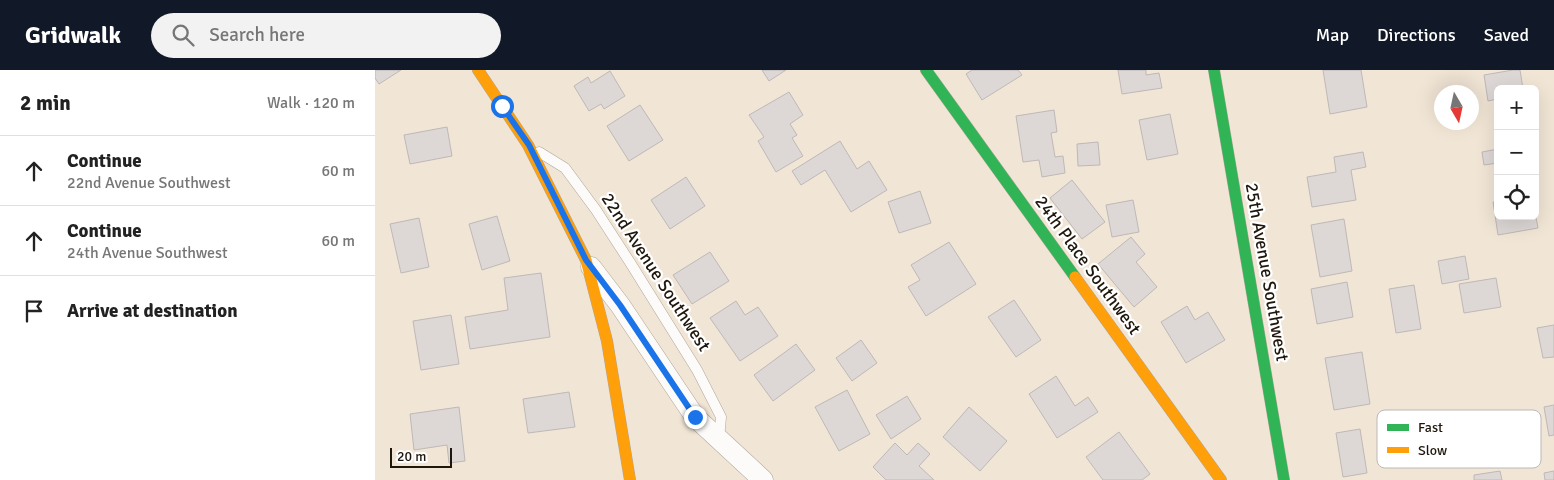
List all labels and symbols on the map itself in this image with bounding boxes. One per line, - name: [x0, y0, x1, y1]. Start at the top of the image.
- north arrow: [1434, 85, 1479, 130]
- route start: [491, 95, 514, 118]
- street label: 25th Avenue Southwest: [1240, 181, 1294, 363]
- street label: 22nd Avenue Southwest: [597, 189, 715, 355]
- street label: 24th Place Southwest: [1030, 191, 1146, 339]
- route end: [684, 406, 707, 429]
- legend: [1377, 410, 1541, 468]
- text: Fast: [1418, 419, 1443, 436]
- text: Slow: [1418, 442, 1447, 459]
- scale bar: [390, 445, 453, 468]

